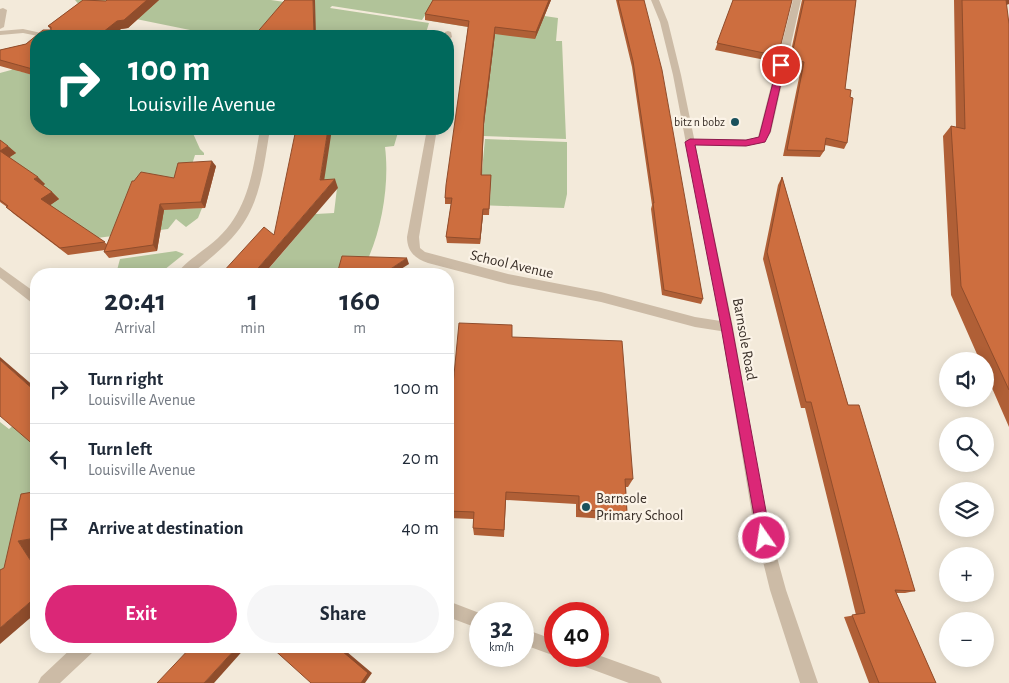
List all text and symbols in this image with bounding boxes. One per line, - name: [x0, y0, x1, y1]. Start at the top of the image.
- pin: [760, 44, 802, 86]
- icon: right: [45, 50, 110, 115]
- icon: arrive: [767, 51, 795, 79]
- text: 100 m: [128, 52, 211, 87]
- text: Louisville Avenue: [128, 93, 276, 115]
- place label: bitz n bobz: [674, 116, 725, 128]
- marker: bitz n bobz: [729, 116, 741, 128]
- street label: School Avenue: [469, 248, 555, 281]
- text: 20:41: [104, 286, 166, 316]
- text: 1: [247, 286, 258, 316]
- text: 160: [339, 286, 380, 316]
- street label: Barnsole Road: [730, 297, 759, 382]
- text: Arrival: [115, 320, 156, 336]
- text: min: [240, 320, 265, 336]
- text: m: [353, 320, 366, 336]
- map controls: [939, 352, 994, 667]
- button: sound: [939, 352, 994, 407]
- text: Turn right: [88, 370, 163, 389]
- icon: right: [45, 375, 73, 403]
- text: 100 m: [394, 379, 439, 398]
- text: Louisville Avenue: [88, 392, 195, 408]
- button: search: [939, 417, 994, 472]
- text: Turn left: [88, 440, 152, 459]
- icon: left: [45, 445, 73, 473]
- text: 20 m: [402, 449, 439, 468]
- text: Louisville Avenue: [88, 462, 195, 478]
- button: layers: [939, 482, 994, 537]
- place label: Barnsole Primary School: [596, 491, 684, 523]
- marker: Barnsole Primary School: [580, 501, 592, 513]
- position arrow: [737, 511, 789, 563]
- icon: arrive: [45, 515, 73, 543]
- text: Arrive at destination: [88, 519, 244, 538]
- text: 40 m: [401, 519, 439, 538]
- button: +: [939, 547, 994, 602]
- button: Exit: [45, 585, 237, 643]
- button: Share: [247, 585, 439, 643]
- speed limit sign: 40: [544, 602, 609, 667]
- button: −: [939, 612, 994, 667]
- text: 32: [490, 616, 513, 641]
- text: km/h: [489, 641, 514, 653]

